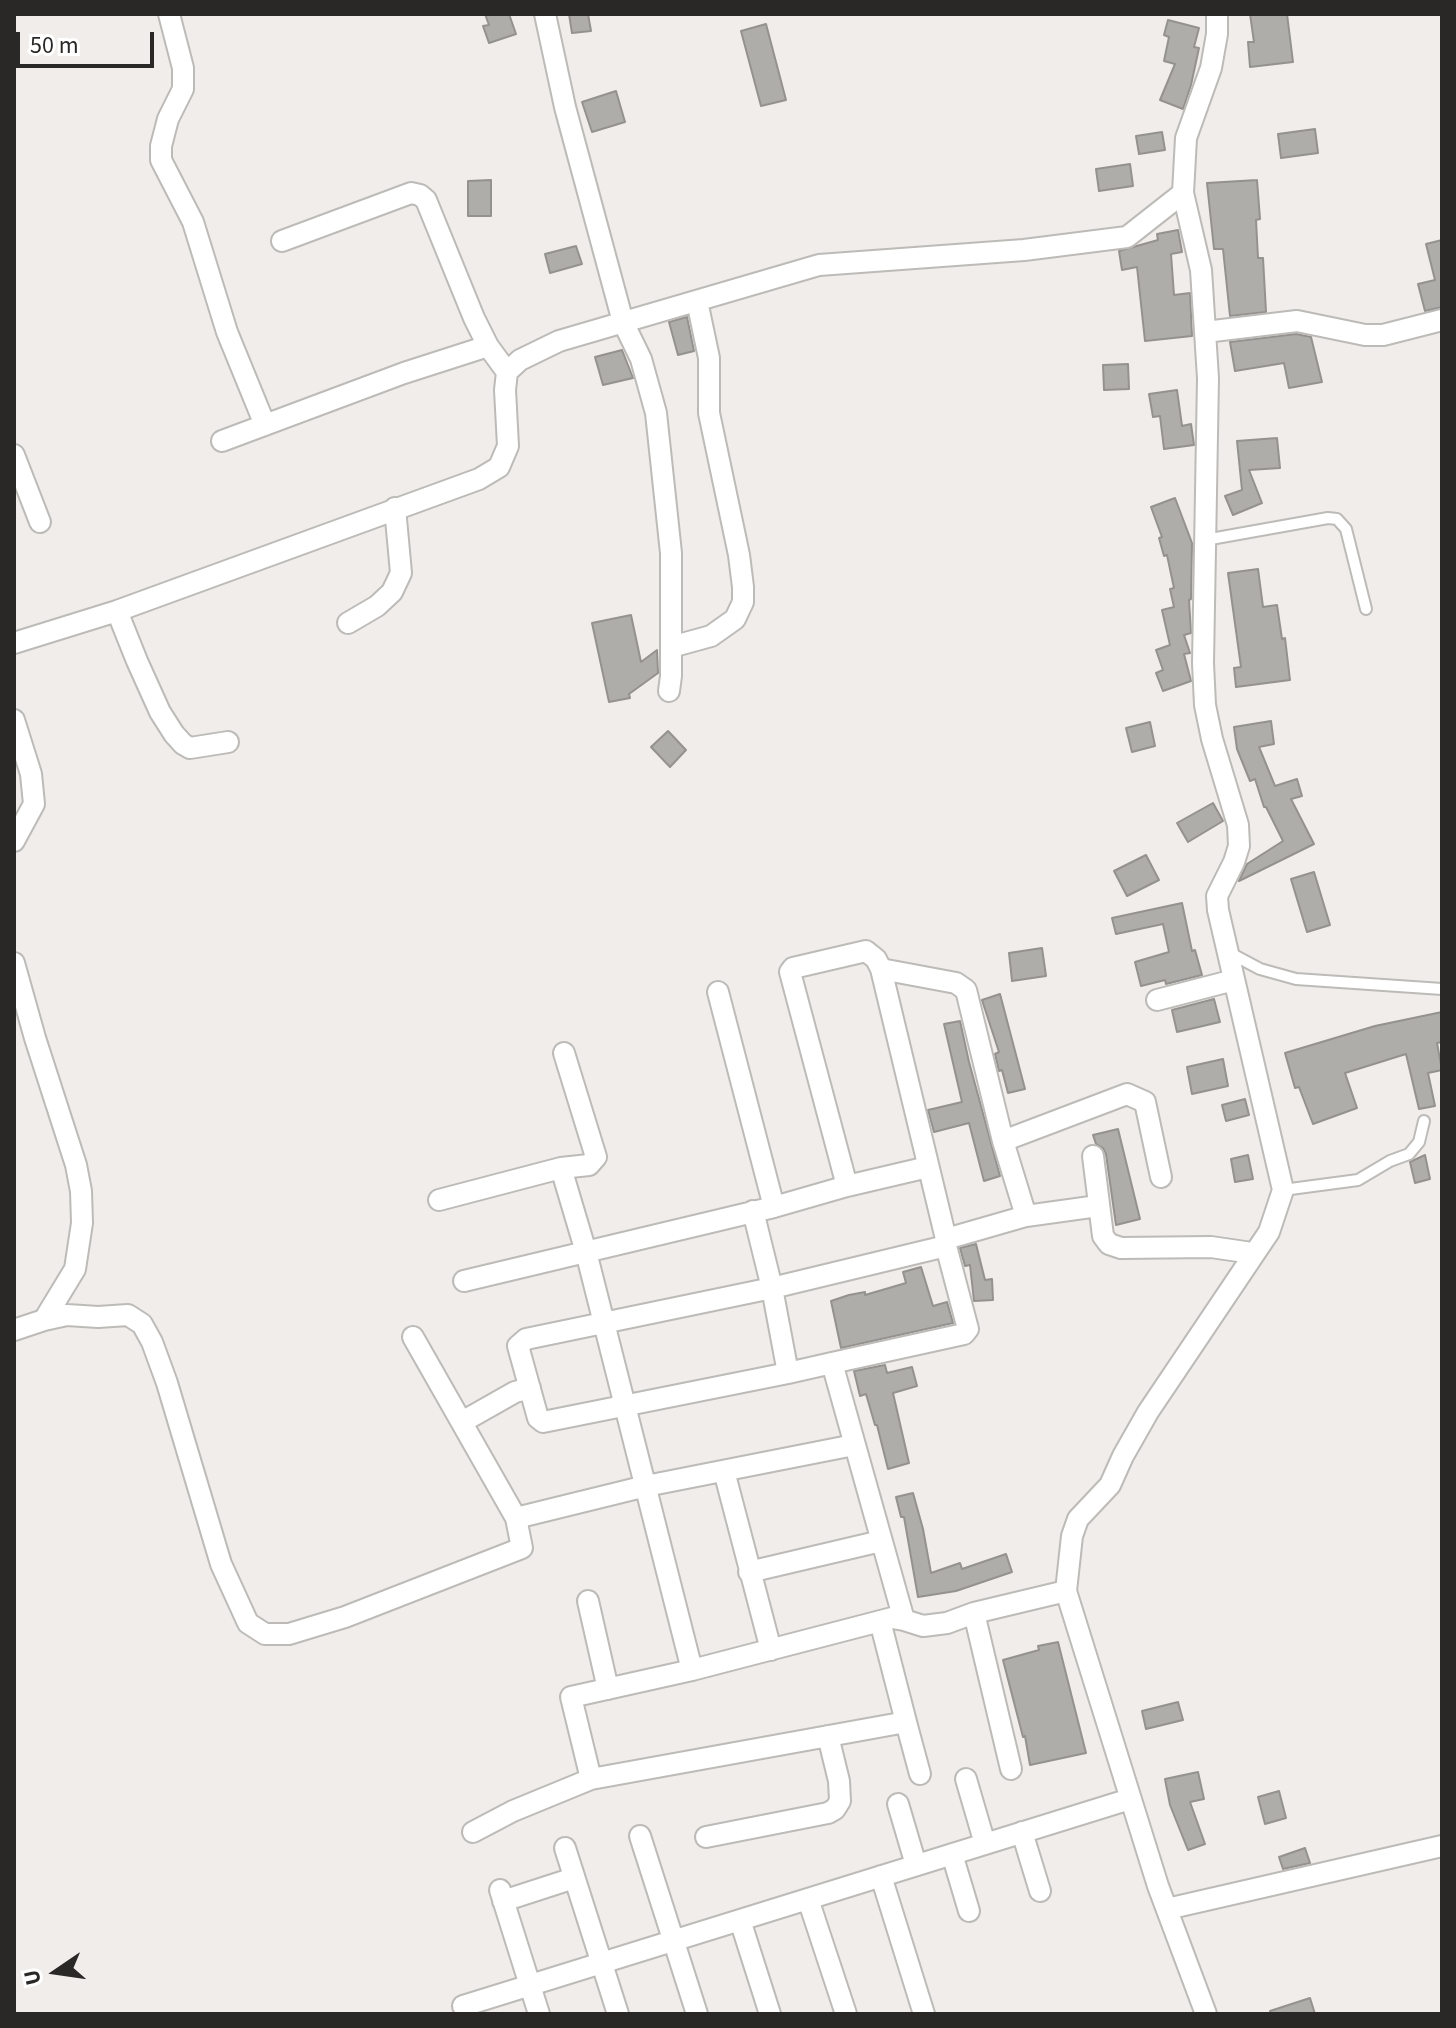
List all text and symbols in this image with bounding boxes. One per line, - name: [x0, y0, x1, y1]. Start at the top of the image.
- scale bar: [20, 16, 158, 66]
- text: 50 m: [30, 28, 79, 63]
- north arrow: [16, 1932, 96, 2012]
- text: U: [15, 1967, 50, 1988]

